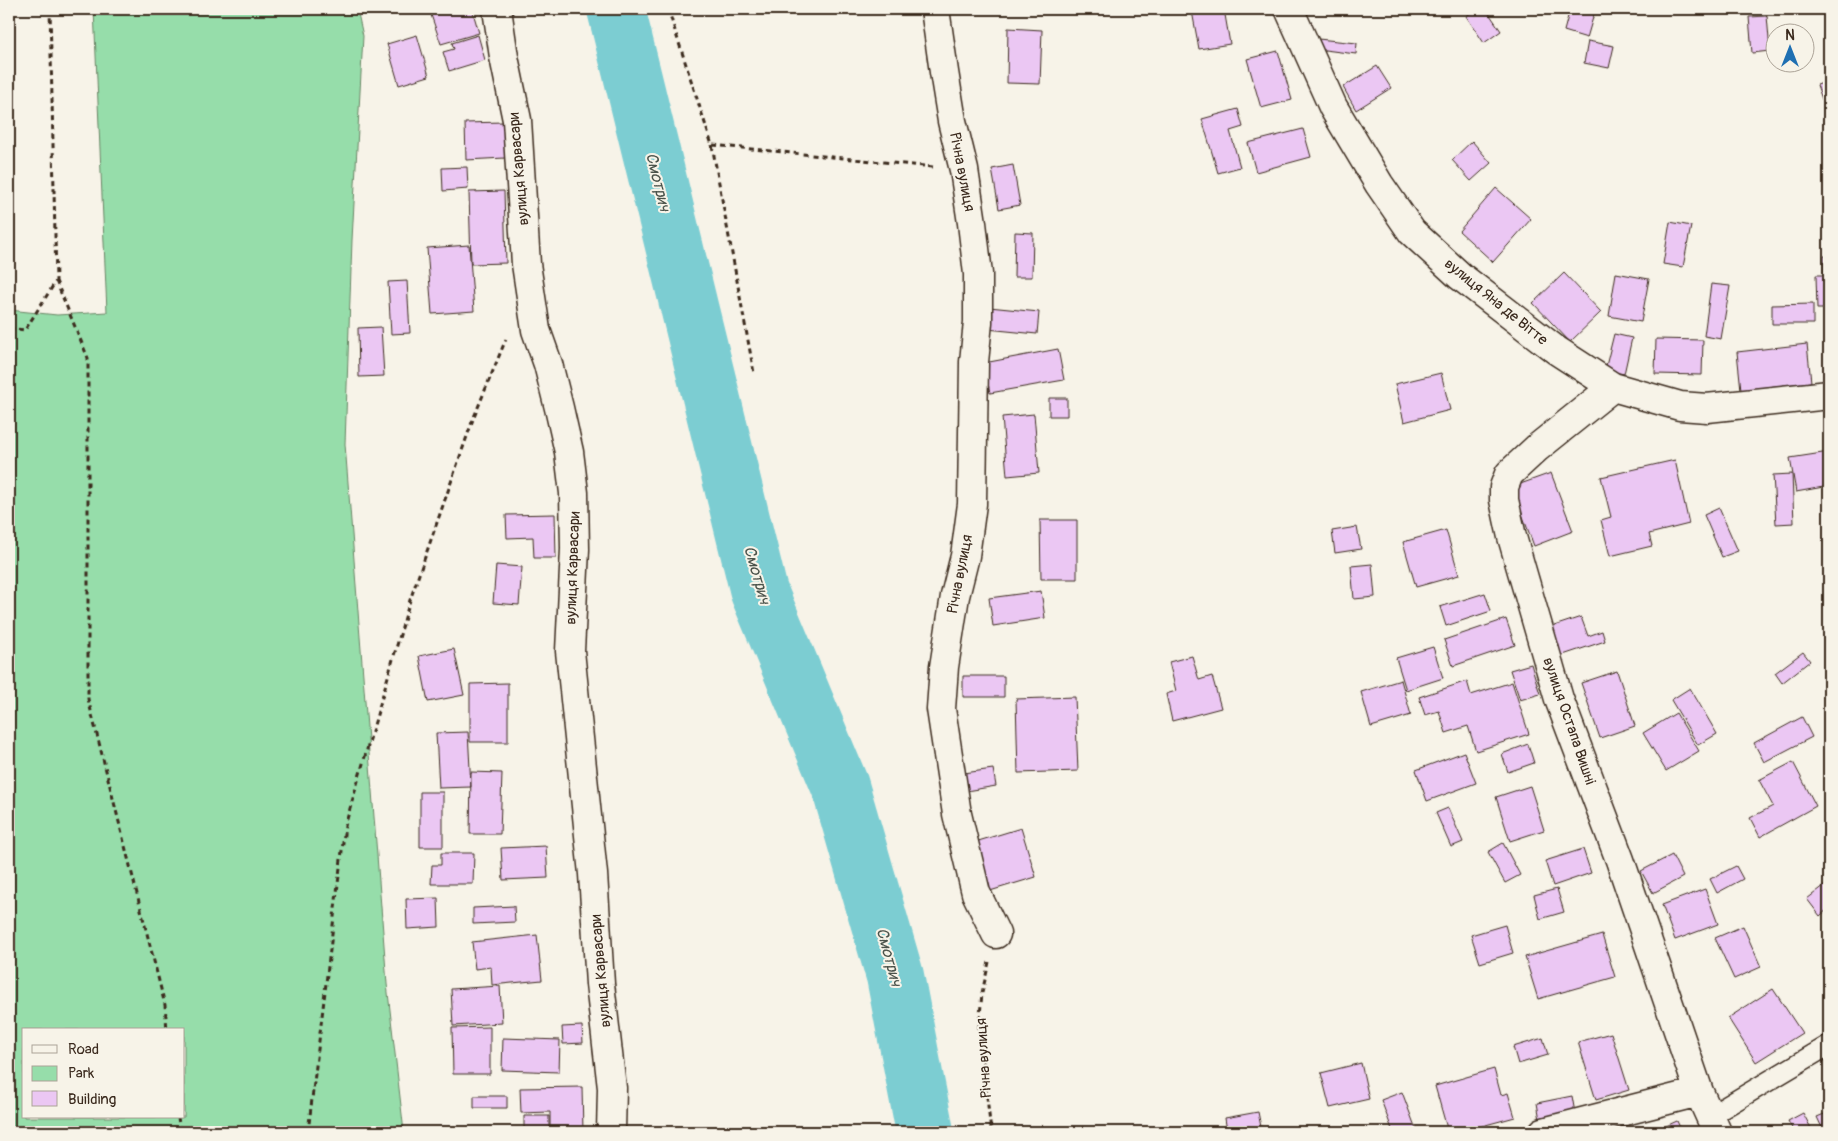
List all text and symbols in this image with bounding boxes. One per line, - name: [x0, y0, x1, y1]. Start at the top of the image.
- north arrow: [1766, 22, 1816, 72]
- text: N: [1785, 27, 1795, 44]
- street label: вулиця Карвасари: [505, 111, 533, 226]
- street label: Річна вулиця: [945, 131, 979, 213]
- water label: Смотрич: [641, 151, 675, 214]
- street label: вулиця Яна де Вітте: [1440, 254, 1552, 350]
- street label: вулиця Карвасари: [562, 511, 584, 625]
- street label: Річна вулиця: [943, 533, 977, 615]
- water label: Смотрич: [739, 544, 775, 607]
- street label: вулиця Остапа Вишні: [1538, 655, 1600, 787]
- street label: вулиця Карвасари: [587, 913, 615, 1028]
- water label: Смотрич: [872, 926, 907, 989]
- street label: Річна вулиця: [972, 1017, 996, 1099]
- legend: [22, 1028, 185, 1118]
- text: Road: [68, 1040, 99, 1059]
- text: Park: [68, 1064, 95, 1083]
- text: Building: [68, 1090, 116, 1109]

